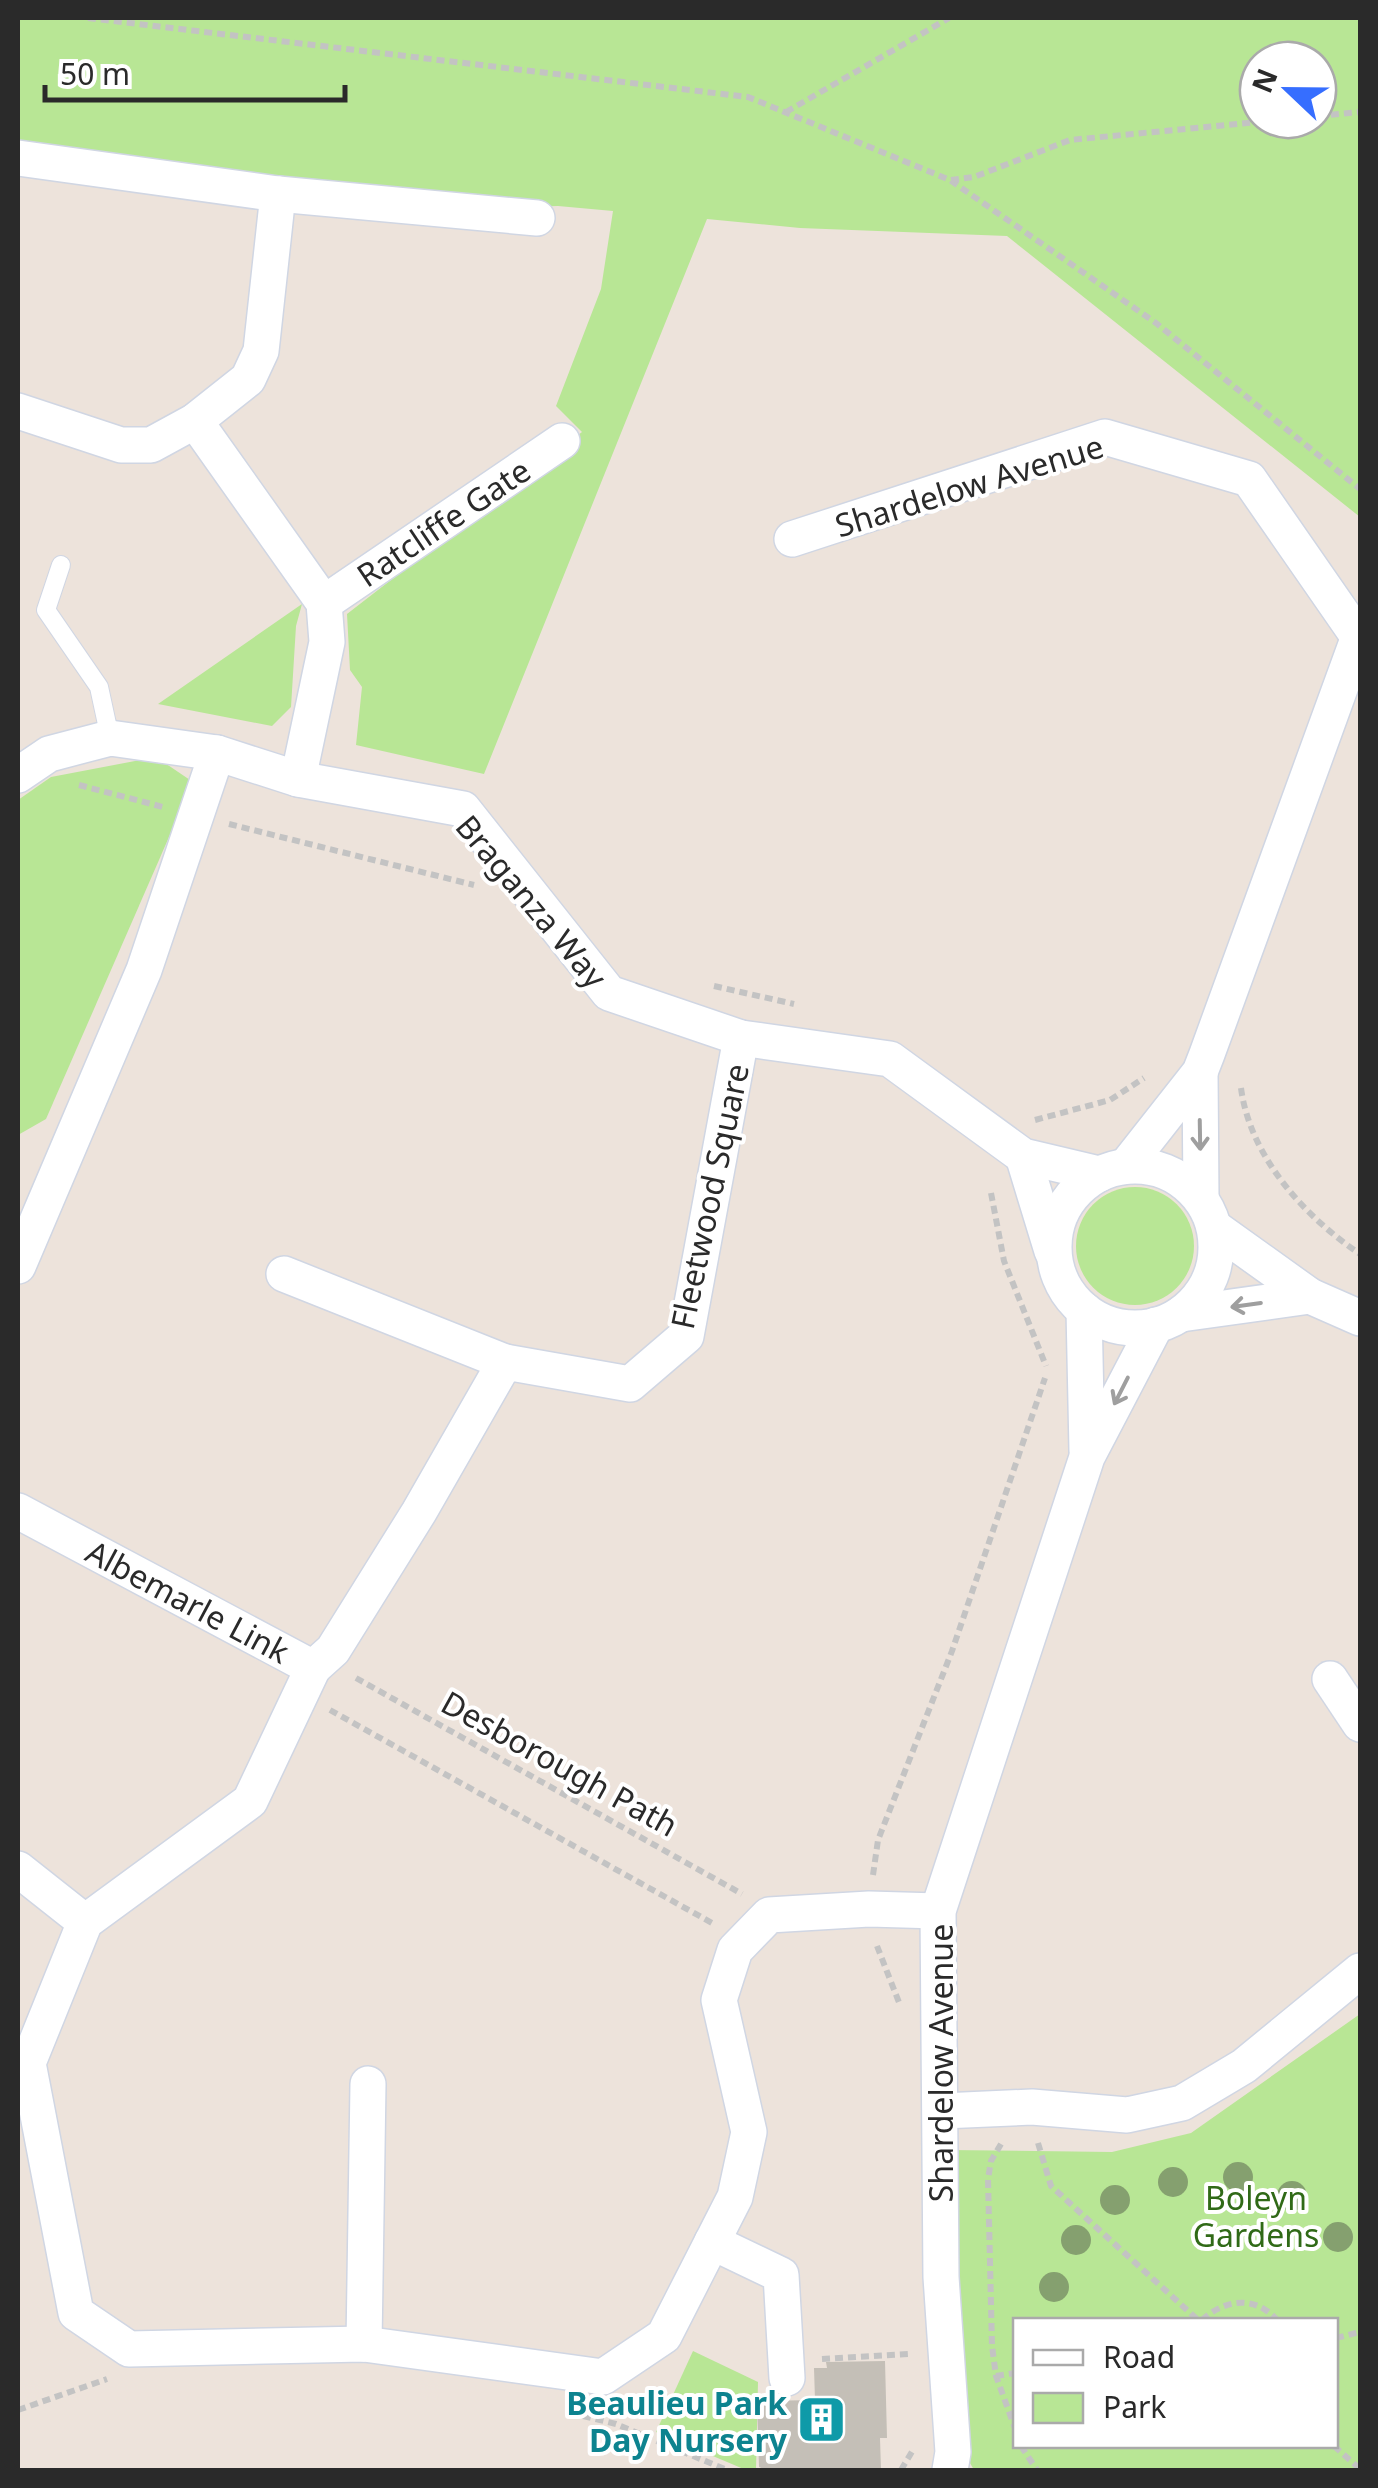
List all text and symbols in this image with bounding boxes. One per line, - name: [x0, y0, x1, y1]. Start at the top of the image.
- scale bar: [45, 40, 345, 102]
- north arrow: [1238, 40, 1338, 140]
- text: 50 m: [60, 53, 130, 94]
- text: N: [1242, 63, 1286, 98]
- street label: Shardelow Avenue: [830, 424, 1108, 546]
- street label: Ratcliffe Gate: [348, 448, 538, 596]
- street label: Braganza Way: [447, 805, 618, 997]
- street label: Fleetwood Square: [660, 1059, 758, 1333]
- one-way arrow: [1190, 1118, 1210, 1150]
- one-way arrow: [1230, 1296, 1262, 1315]
- one-way arrow: [1111, 1376, 1130, 1406]
- street label: Albemarle Link: [79, 1529, 297, 1673]
- street label: Desborough Path: [434, 1680, 686, 1846]
- street label: Shardelow Avenue: [919, 1924, 962, 2202]
- park label: Boleyn Gardens: [1193, 2176, 1319, 2256]
- legend: [1013, 2318, 1338, 2448]
- text: Road: [1103, 2336, 1175, 2377]
- place label: Beaulieu Park Day Nursery: [566, 2381, 788, 2461]
- text: Park: [1103, 2386, 1166, 2427]
- building icon: Beaulieu Park Day Nursery: [796, 2394, 848, 2446]

